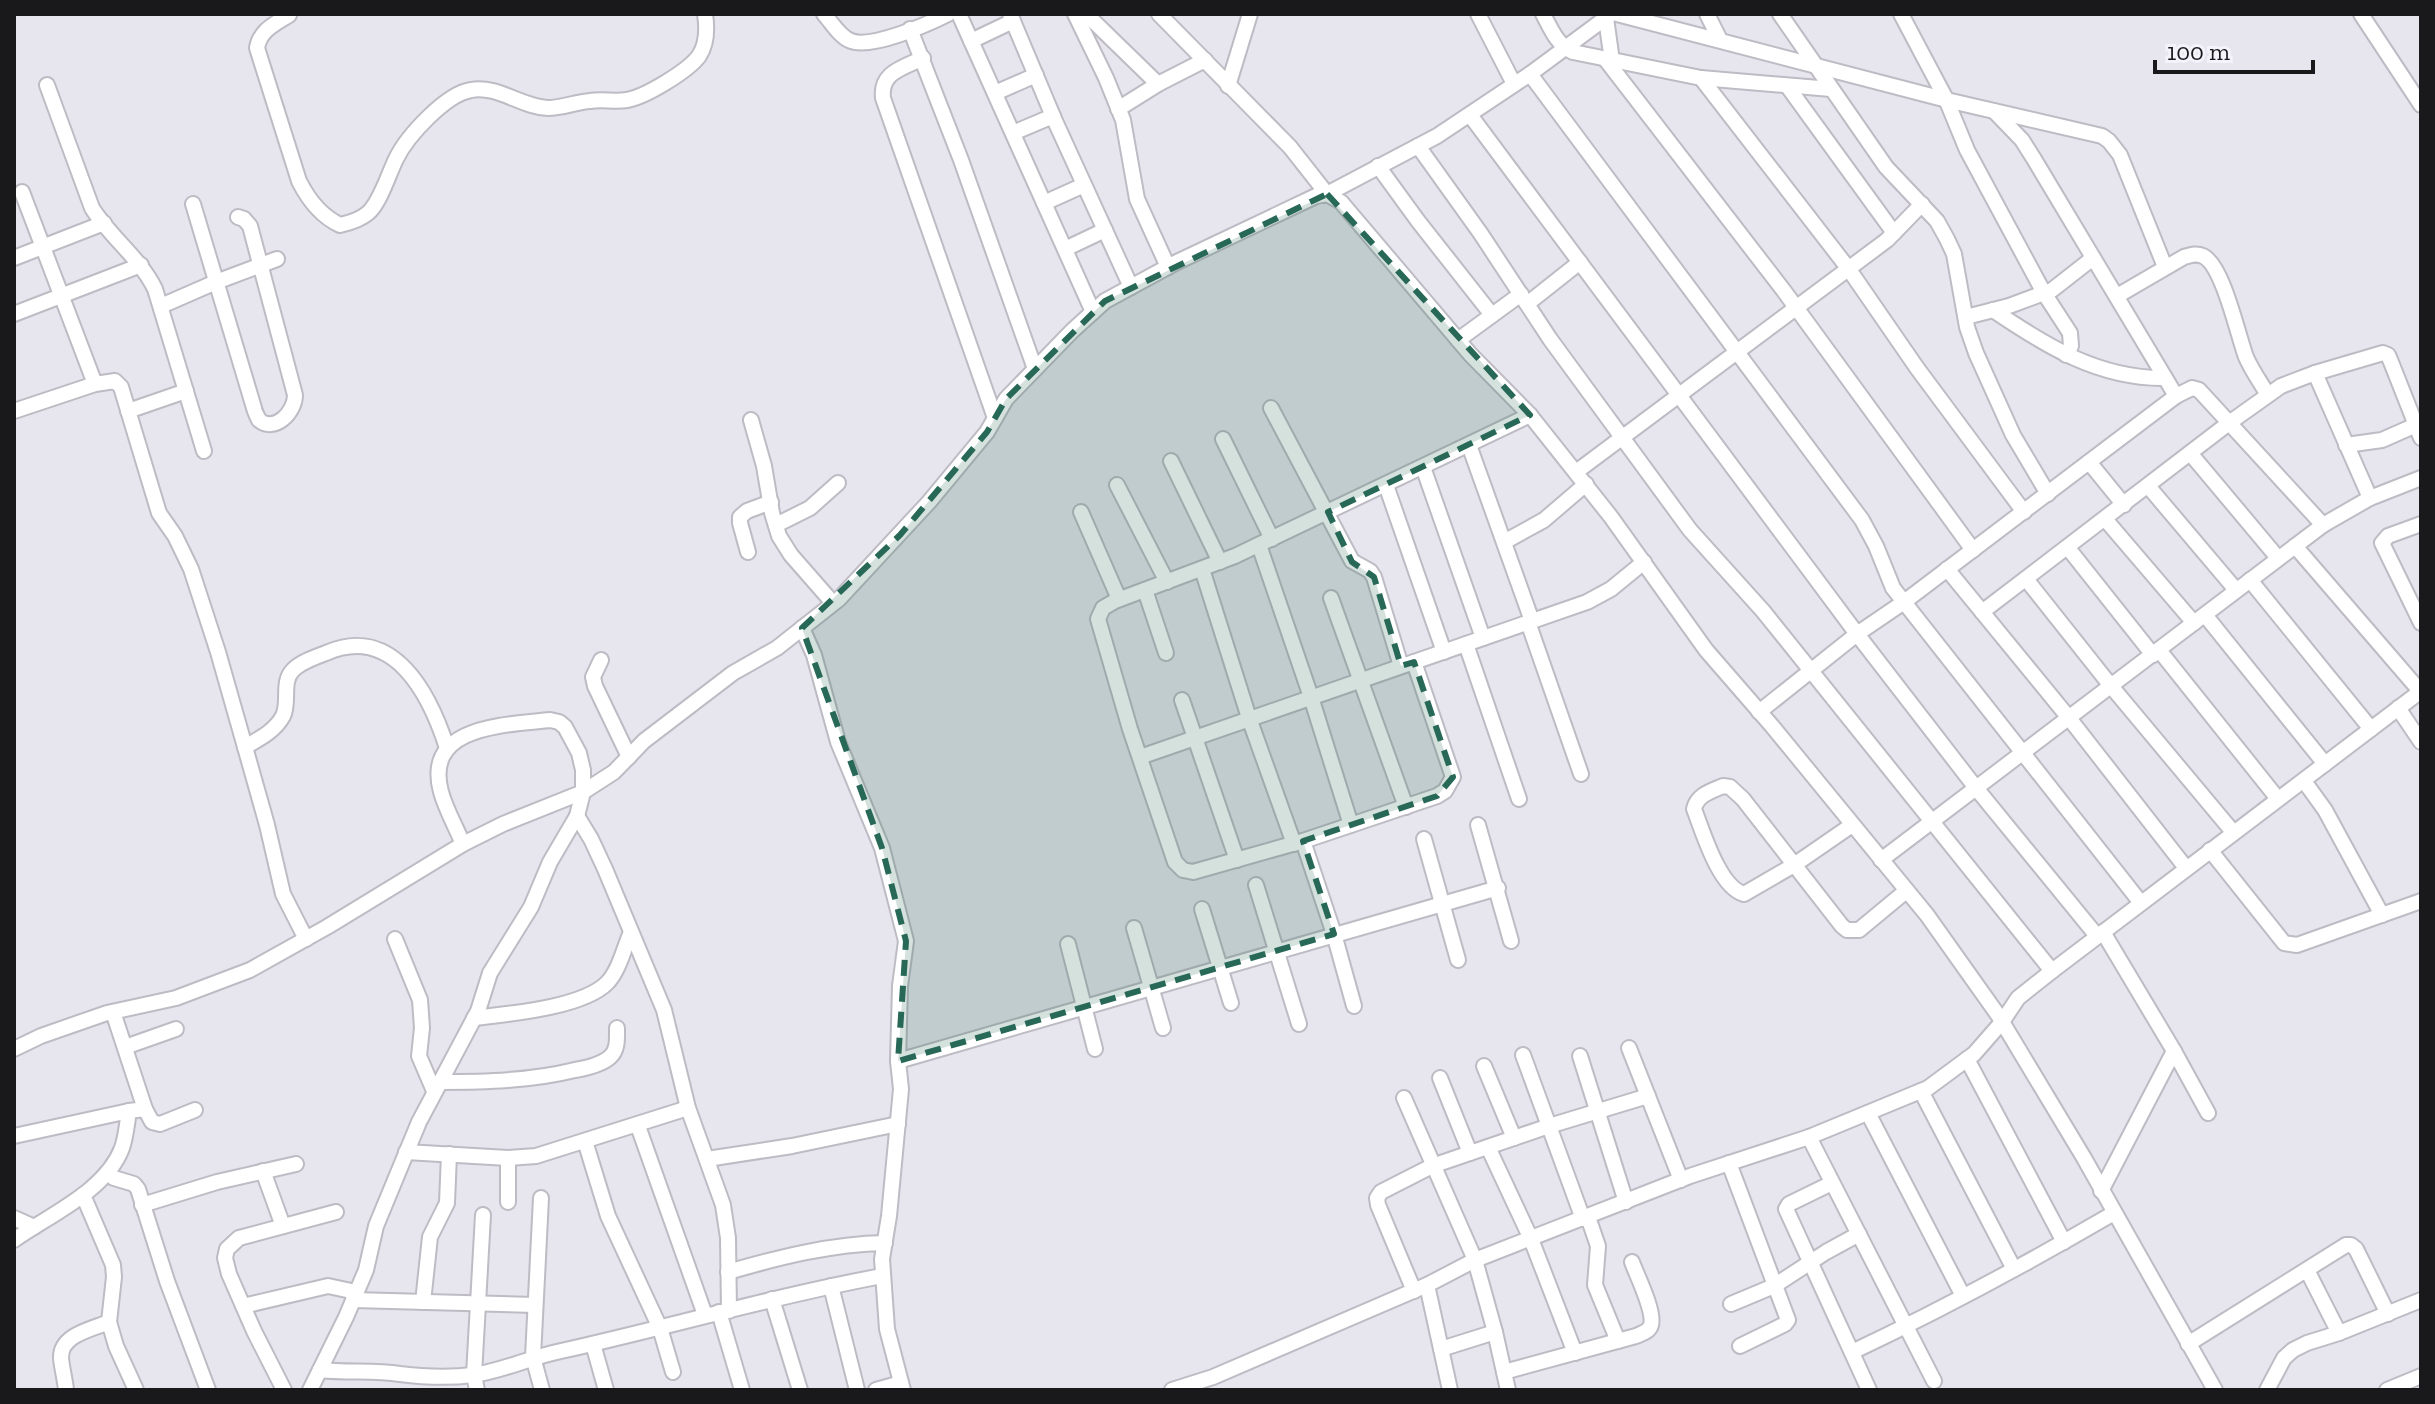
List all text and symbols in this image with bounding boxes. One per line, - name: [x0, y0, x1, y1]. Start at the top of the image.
- scale bar: [2155, 24, 2313, 74]
- text: 100 m: [2167, 37, 2230, 66]

